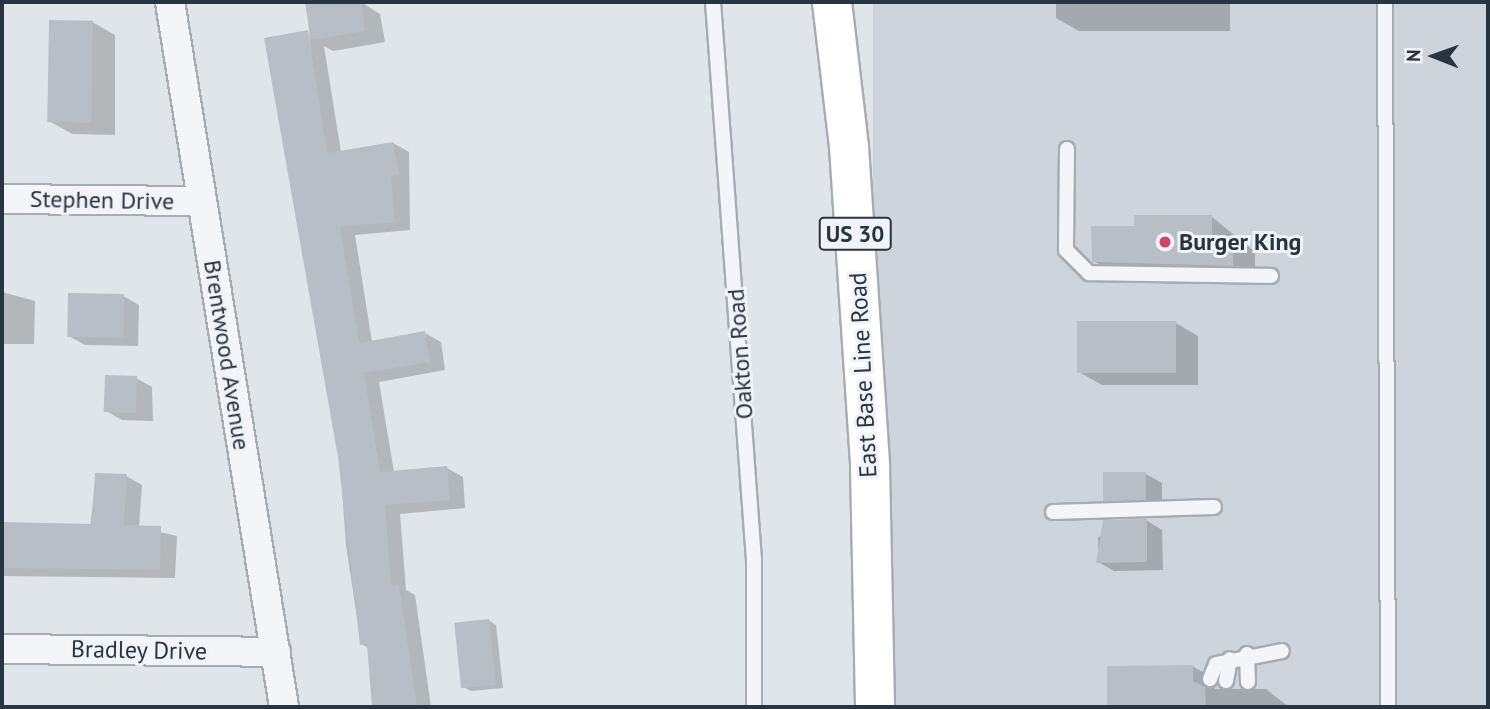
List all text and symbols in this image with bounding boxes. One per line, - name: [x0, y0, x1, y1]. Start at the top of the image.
- north arrow: [1399, 21, 1469, 91]
- text: N: [1401, 49, 1425, 62]
- street label: Stephen Drive: [30, 184, 174, 216]
- road number: US 30: [818, 215, 892, 254]
- place label: Burger King: [1179, 228, 1301, 256]
- marker: Burger King: [1157, 234, 1173, 250]
- street label: Brentwood Avenue: [198, 257, 256, 453]
- street label: East Base Line Road: [843, 272, 883, 478]
- street label: Oakton Road: [721, 288, 759, 420]
- street label: Bradley Drive: [70, 634, 208, 666]

